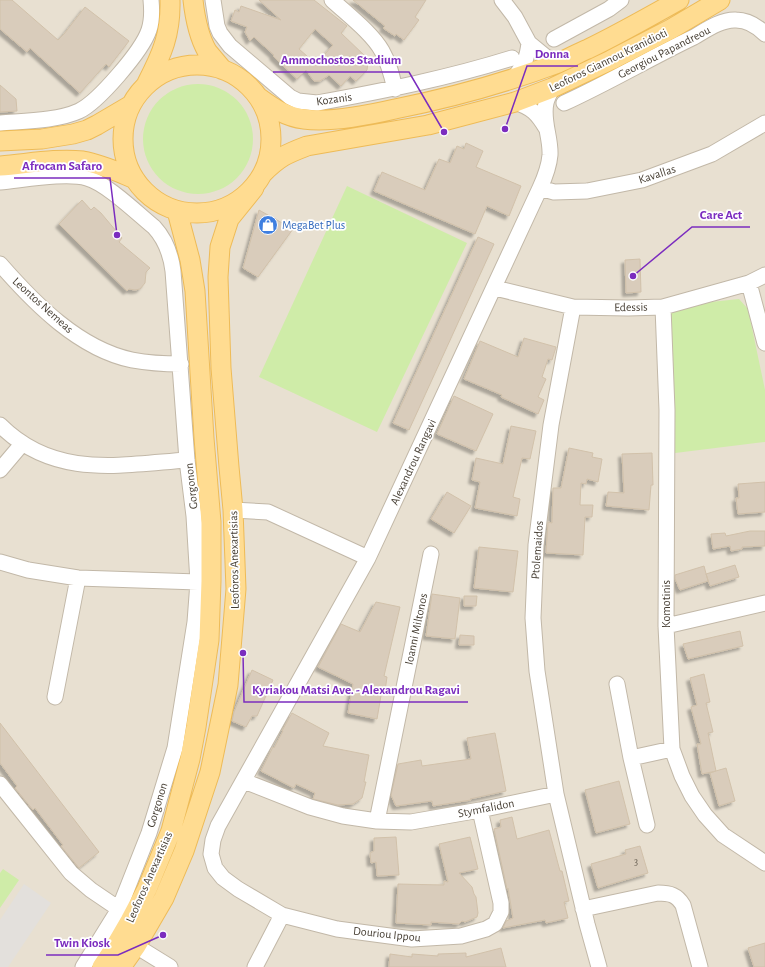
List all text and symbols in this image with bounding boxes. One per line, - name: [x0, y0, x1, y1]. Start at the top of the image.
- street label: Georgiou Papandreou: [616, 24, 712, 80]
- street label: Leoforos Giannou Kranidioti: [547, 26, 669, 94]
- callout: Donna: [527, 41, 578, 66]
- callout: Ammochostos Stadium: [273, 47, 409, 72]
- text: Donna: [535, 48, 569, 61]
- text: Ammochostos Stadium: [281, 54, 401, 67]
- street label: Kozanis: [315, 91, 353, 107]
- callout: Afrocam Safaro: [14, 153, 110, 178]
- text: Afrocam Safaro: [22, 160, 103, 173]
- street label: Kavallas: [637, 162, 677, 186]
- callout: Care Act: [692, 202, 750, 227]
- text: Care Act: [700, 209, 743, 222]
- shop icon: MegaBet Plus: [257, 214, 279, 236]
- place label: MegaBet Plus: [282, 219, 345, 231]
- street label: Leontos Nemeas: [10, 275, 76, 335]
- street label: Edessis: [614, 301, 648, 313]
- street label: Alexandrou Rangavi: [388, 417, 438, 507]
- street label: Gorgonon: [183, 462, 199, 510]
- street label: Leoforos Anexartisias: [227, 511, 241, 609]
- street label: Ptolemaidos: [529, 520, 545, 580]
- street label: Komotinis: [660, 580, 672, 628]
- street label: Ioanni Miltonos: [403, 592, 429, 666]
- callout: Kyriakou Matsi Ave. - Alexandrou Ragavi: [244, 677, 468, 702]
- text: Kyriakou Matsi Ave. - Alexandrou Ragavi: [252, 684, 460, 697]
- street label: Gorgonon: [144, 781, 170, 829]
- street label: Stymfalidon: [457, 797, 515, 820]
- street label: Leoforos Anexartisias: [124, 830, 174, 924]
- house number: 3: [634, 857, 638, 867]
- street label: Douriou Ippou: [353, 924, 421, 944]
- callout: Twin Kiosk: [46, 930, 118, 955]
- text: Twin Kiosk: [54, 937, 110, 950]

